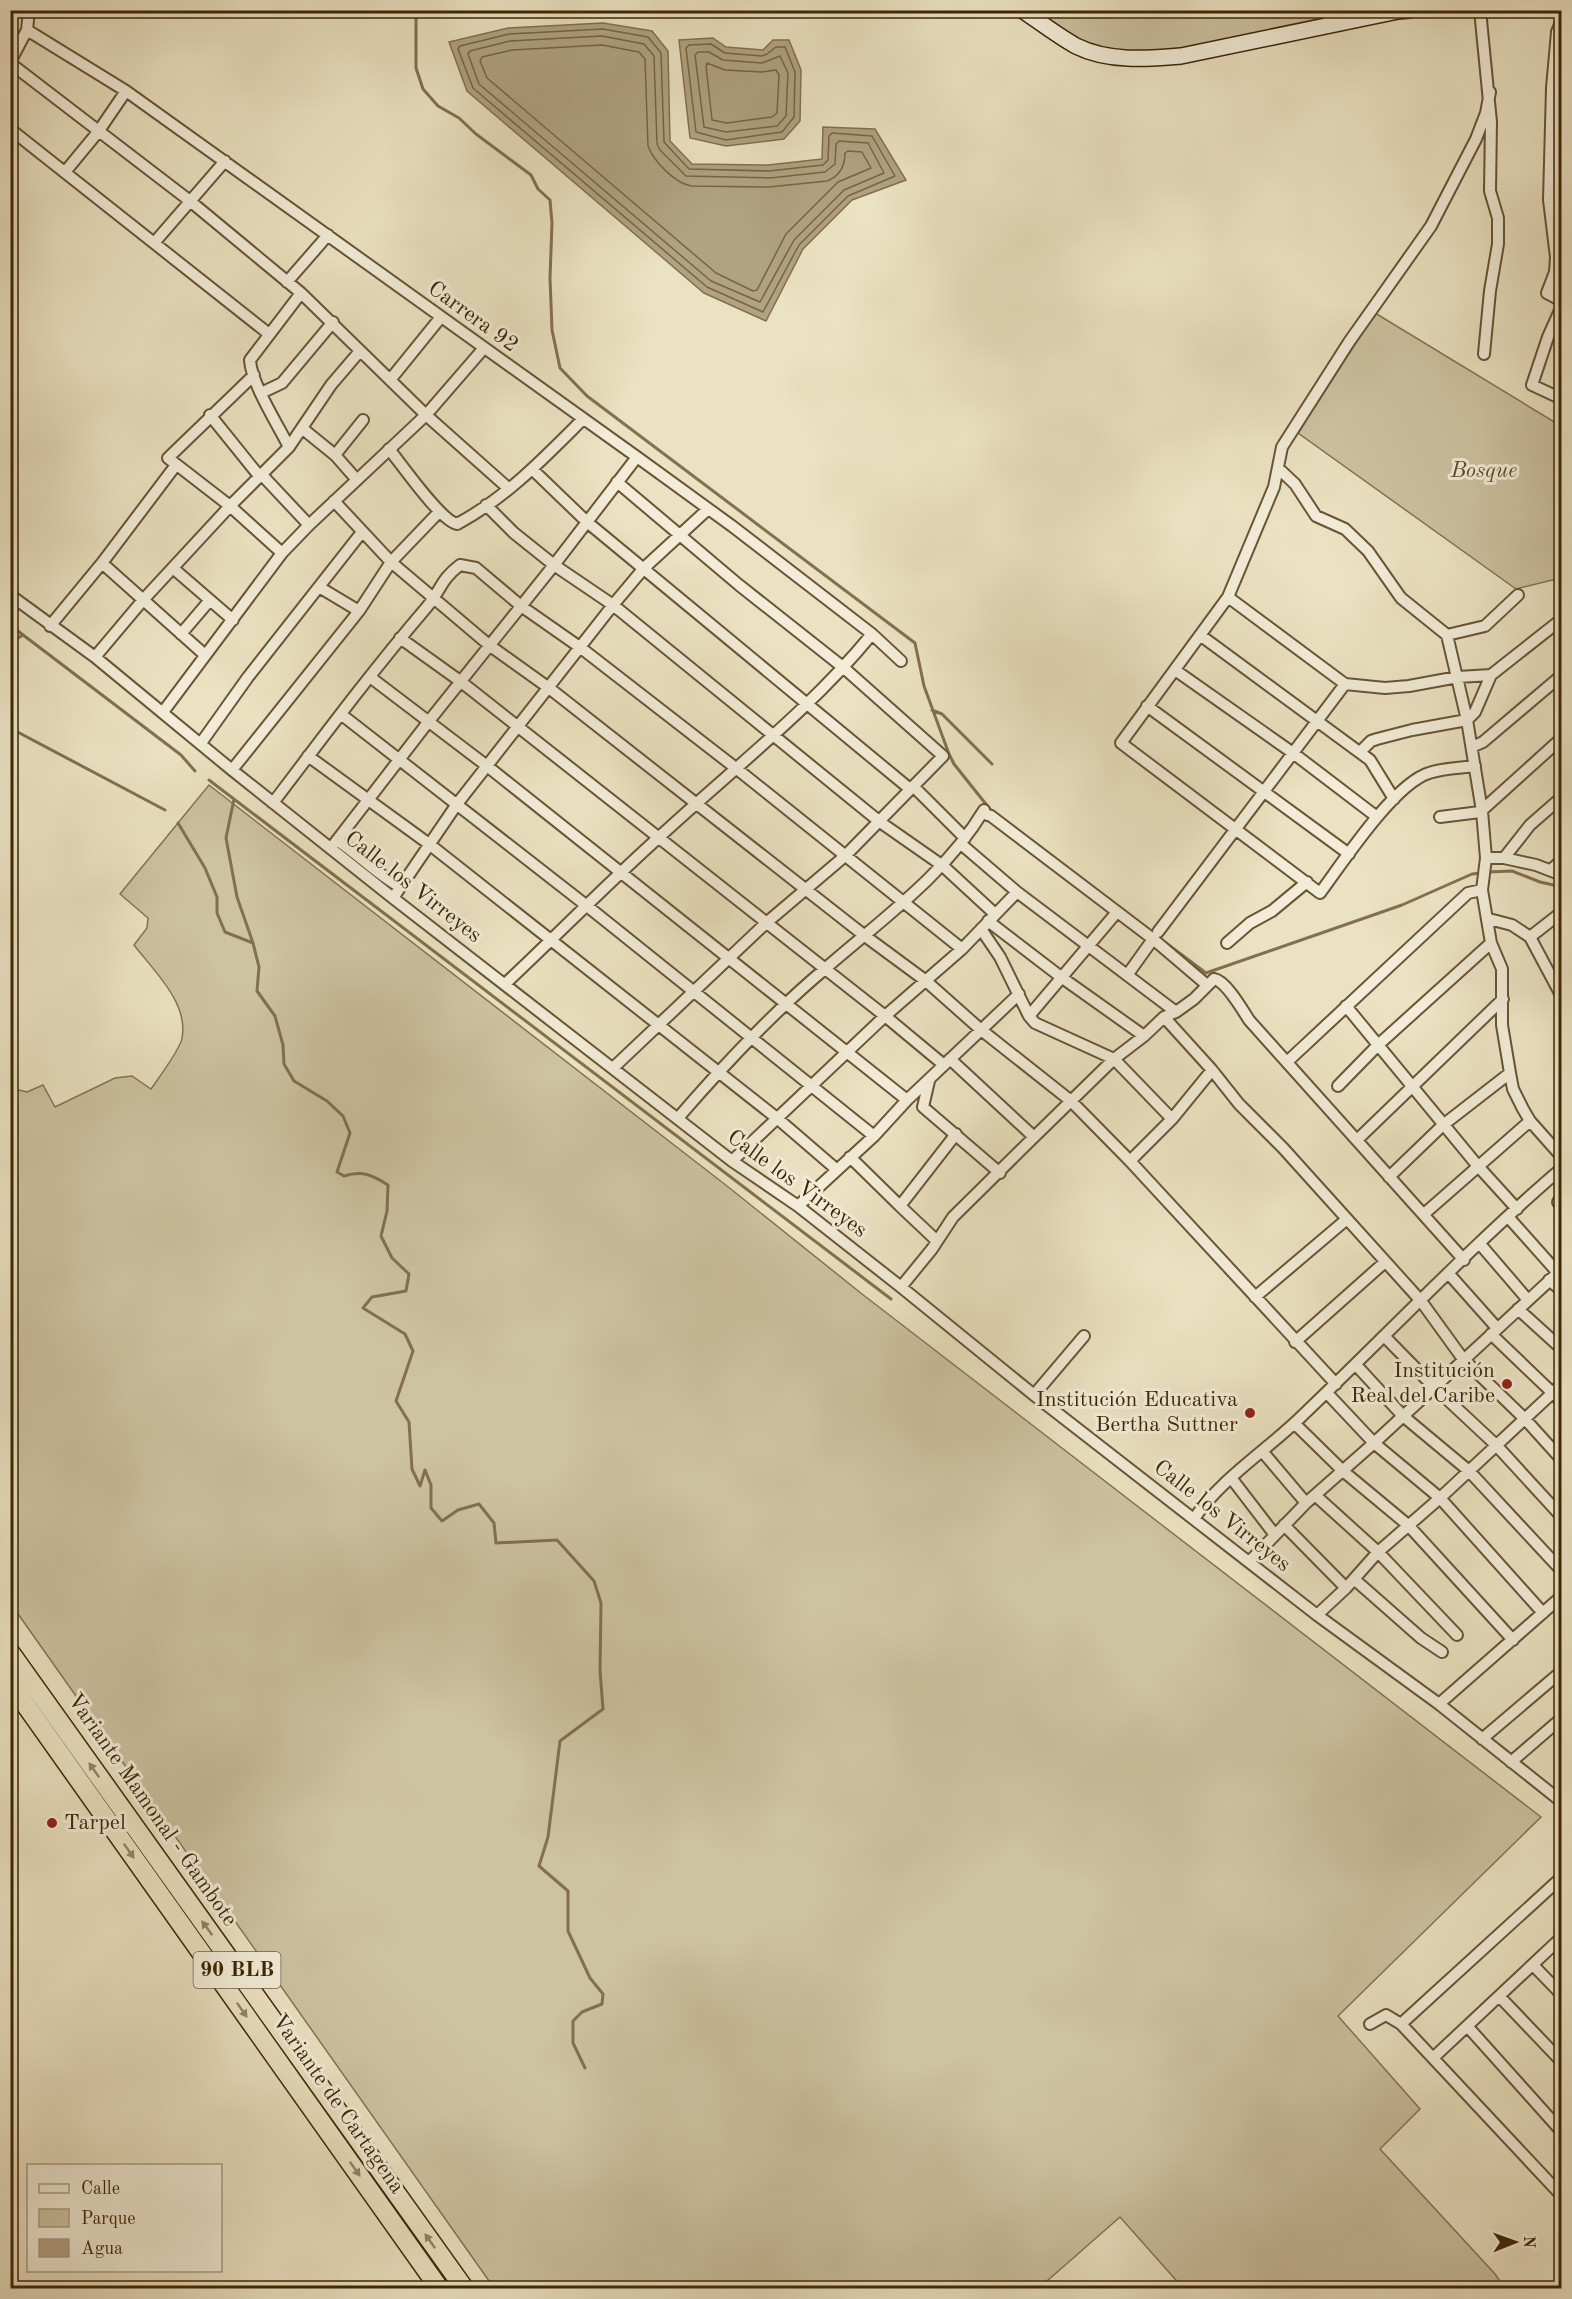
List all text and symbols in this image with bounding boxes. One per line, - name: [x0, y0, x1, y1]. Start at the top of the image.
- street label: Carrera 92: [424, 277, 522, 357]
- park label: Bosque: [1450, 460, 1517, 482]
- street label: Calle los Virreyes: [341, 827, 485, 947]
- street label: Calle los Virreyes: [723, 1126, 871, 1242]
- place label: Institución Real del Caribe: [1351, 1360, 1495, 1407]
- marker: Institución Real del Caribe: [1500, 1377, 1514, 1391]
- place label: Institución Educativa Bertha Suttner: [1036, 1389, 1238, 1436]
- marker: Institución Educativa Bertha Suttner: [1243, 1406, 1257, 1420]
- street label: Calle los Virreyes: [1150, 1456, 1294, 1576]
- street label: Variante Mamonal - Gambote: [63, 1690, 241, 1930]
- one-way arrow: [88, 1762, 100, 1778]
- place label: Tarpel: [64, 1812, 126, 1834]
- marker: Tarpel: [45, 1816, 59, 1830]
- one-way arrow: [123, 1843, 135, 1859]
- one-way arrow: [201, 1921, 213, 1937]
- road number: 90 BLB: [194, 1952, 280, 1988]
- one-way arrow: [236, 2002, 248, 2018]
- street label: Variante de Cartagena: [268, 2010, 408, 2198]
- one-way arrow: [349, 2161, 361, 2177]
- legend: [27, 2164, 222, 2272]
- text: Calle: [81, 2180, 120, 2198]
- text: Parque: [81, 2210, 136, 2228]
- north arrow: [1485, 2212, 1545, 2272]
- one-way arrow: [424, 2233, 436, 2249]
- text: N: [1520, 2236, 1536, 2249]
- text: Agua: [81, 2240, 123, 2258]

